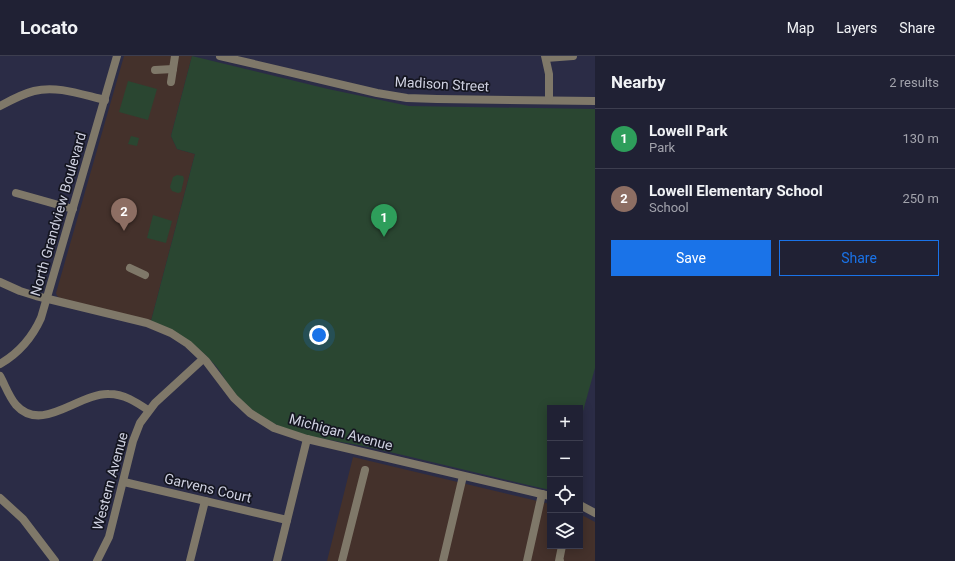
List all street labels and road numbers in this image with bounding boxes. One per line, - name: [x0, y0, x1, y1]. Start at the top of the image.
- street label: Madison Street: [394, 74, 490, 94]
- street label: North Grandview Boulevard: [27, 130, 89, 298]
- street label: Michigan Avenue: [287, 410, 395, 454]
- street label: Western Avenue: [89, 430, 131, 532]
- street label: Garvens Court: [163, 470, 254, 506]

